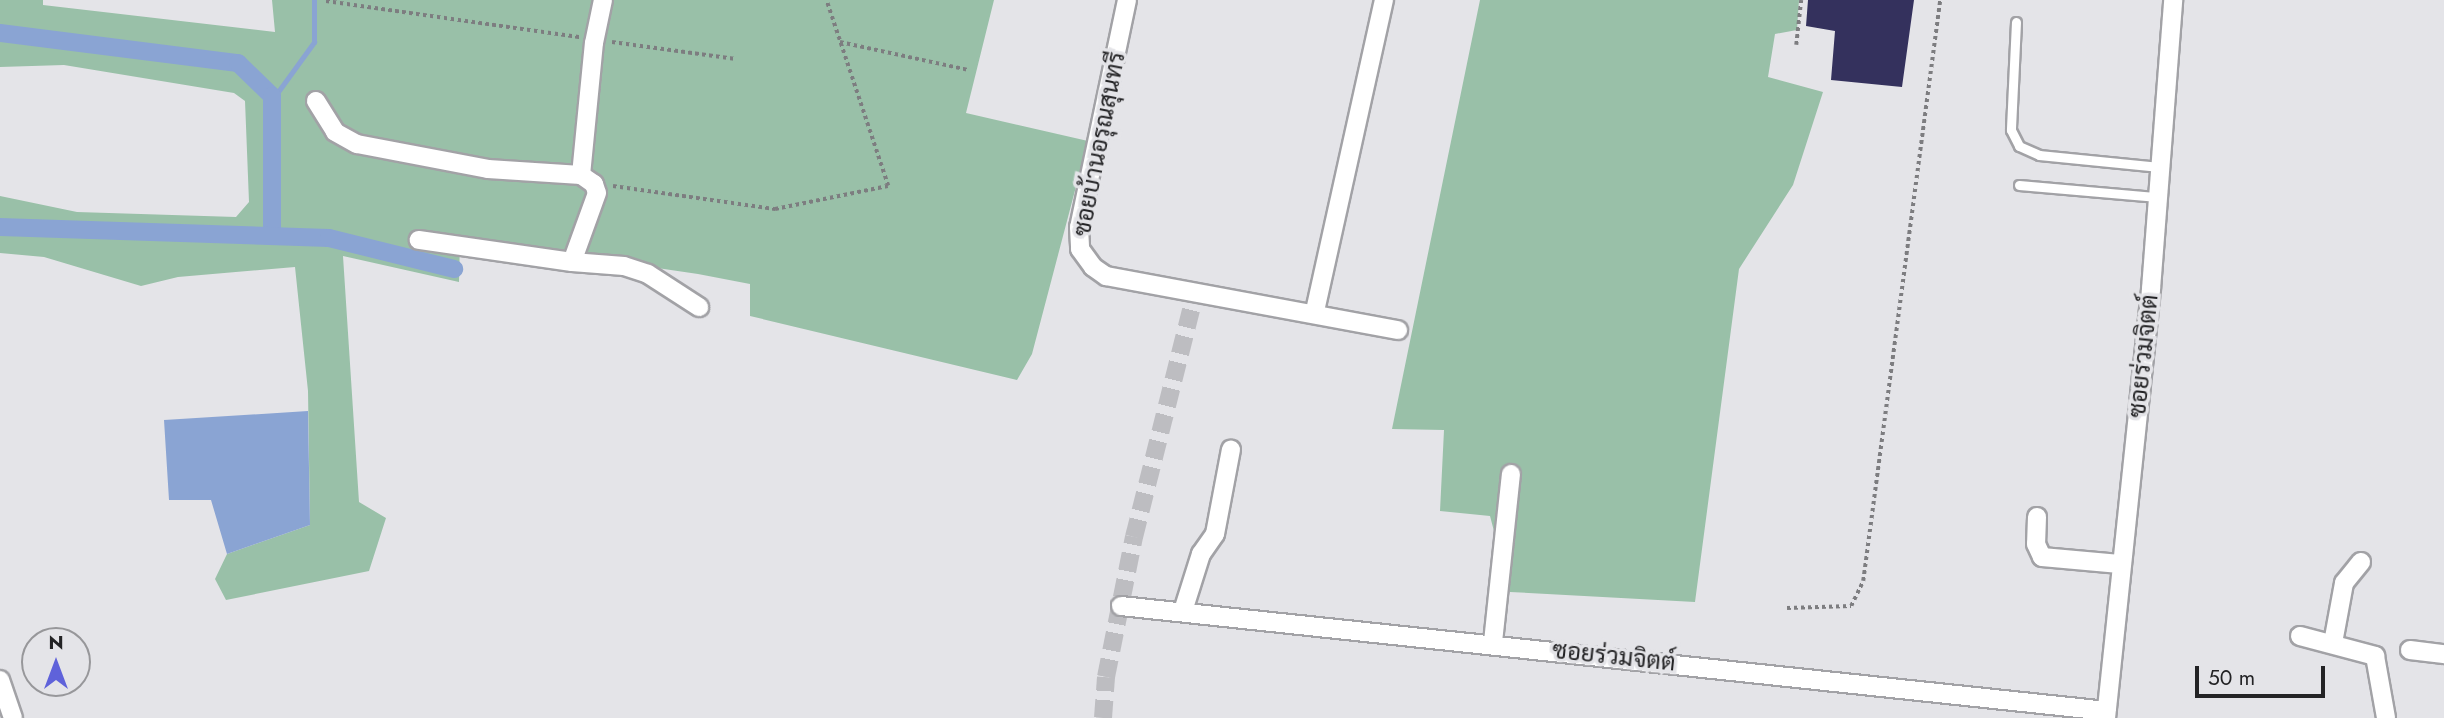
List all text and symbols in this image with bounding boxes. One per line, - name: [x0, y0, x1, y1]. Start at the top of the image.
- street label: ซอยบ้านอรุณสุนทรี: [1067, 49, 1131, 239]
- street label: ซอยร่วมจิตต์: [2122, 293, 2164, 419]
- north arrow: [21, 627, 91, 697]
- text: N: [48, 629, 64, 656]
- street label: ซอยร่วมจิตต์: [1551, 635, 1677, 677]
- scale bar: [2199, 652, 2328, 696]
- text: 50 m: [2208, 663, 2255, 693]

